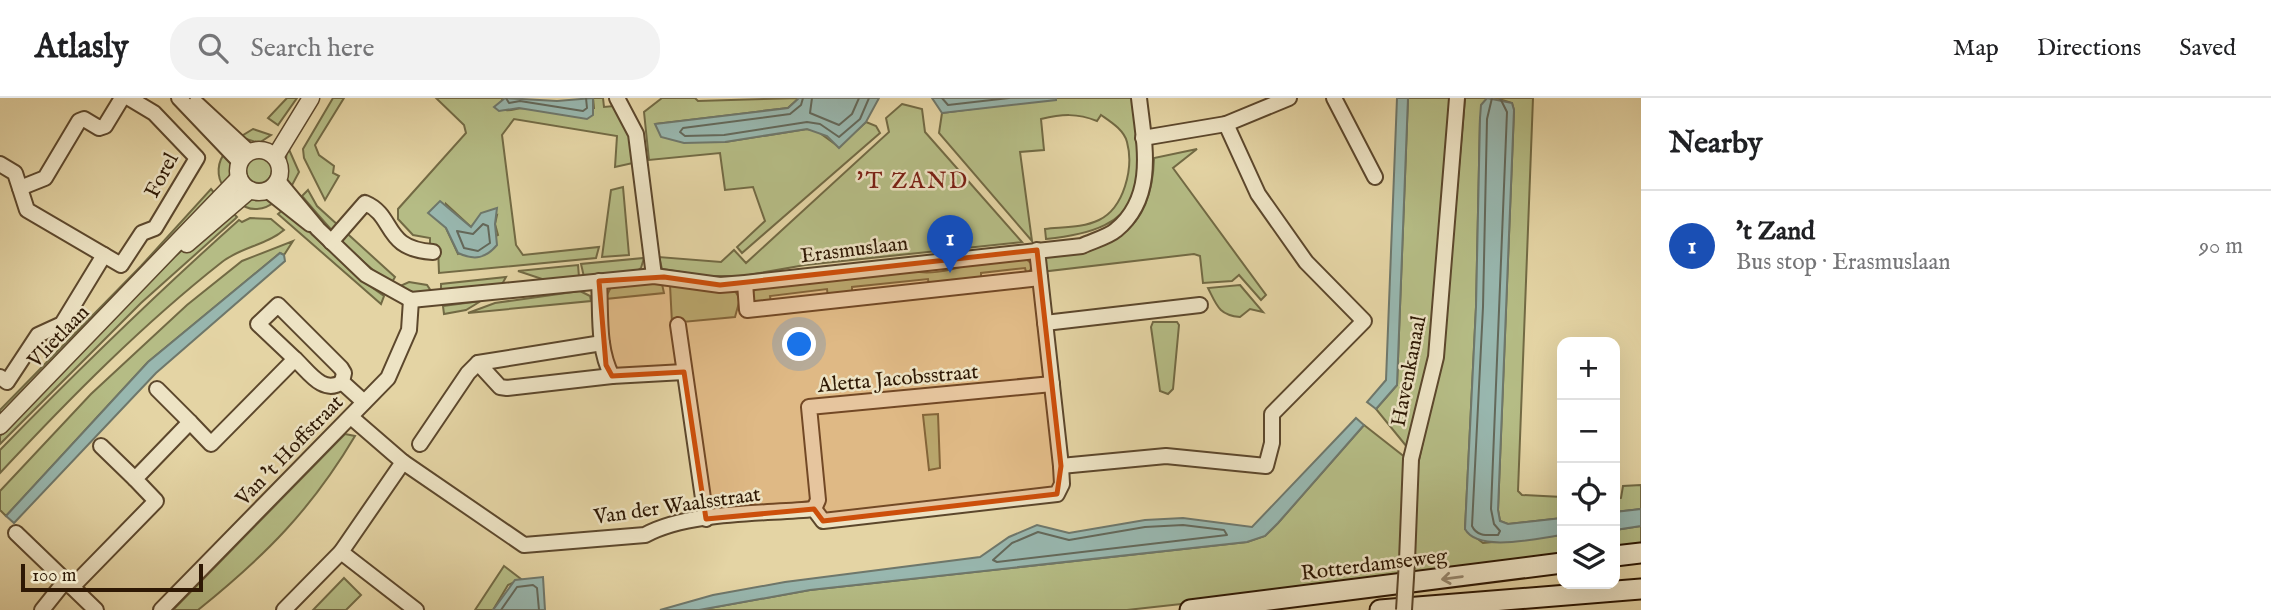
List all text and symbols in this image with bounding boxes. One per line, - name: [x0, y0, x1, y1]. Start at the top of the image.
- search box: [170, 17, 660, 80]
- text: Atlasly: [35, 27, 128, 69]
- icon: search: [194, 29, 232, 67]
- text: Search here: [250, 32, 374, 65]
- text: Map: [1953, 33, 1999, 64]
- text: Directions: [2037, 33, 2141, 64]
- text: Saved: [2179, 33, 2236, 64]
- text: Nearby: [1669, 125, 1762, 163]
- street label: Forel: [139, 148, 186, 203]
- district label: 'T ZAND: [857, 167, 969, 196]
- pin: 1: [927, 215, 973, 273]
- text: 't Zand: [1736, 215, 1815, 248]
- street label: Erasmuslaan: [799, 230, 910, 270]
- text: 1: [1688, 232, 1696, 261]
- text: 90 m: [2199, 232, 2243, 261]
- text: Bus stop · Erasmuslaan: [1736, 248, 1951, 277]
- street label: Vlietlaan: [22, 300, 96, 375]
- street label: Havenkanaal: [1386, 313, 1433, 429]
- your location: [782, 327, 816, 361]
- map controls: [1557, 337, 1620, 589]
- button: +: [1557, 337, 1620, 400]
- street label: Aletta Jacobsstraat: [816, 359, 980, 400]
- street label: Van 't Hoffstraat: [230, 390, 350, 513]
- button: −: [1557, 400, 1620, 463]
- button: locate: [1557, 463, 1620, 526]
- street label: Van der Waalsstraat: [591, 481, 762, 532]
- button: layers: [1557, 526, 1620, 589]
- street label: Rotterdamseweg: [1299, 543, 1449, 588]
- scale bar: [21, 561, 203, 593]
- text: 100 m: [32, 564, 76, 588]
- one-way arrow: [1441, 571, 1464, 584]

